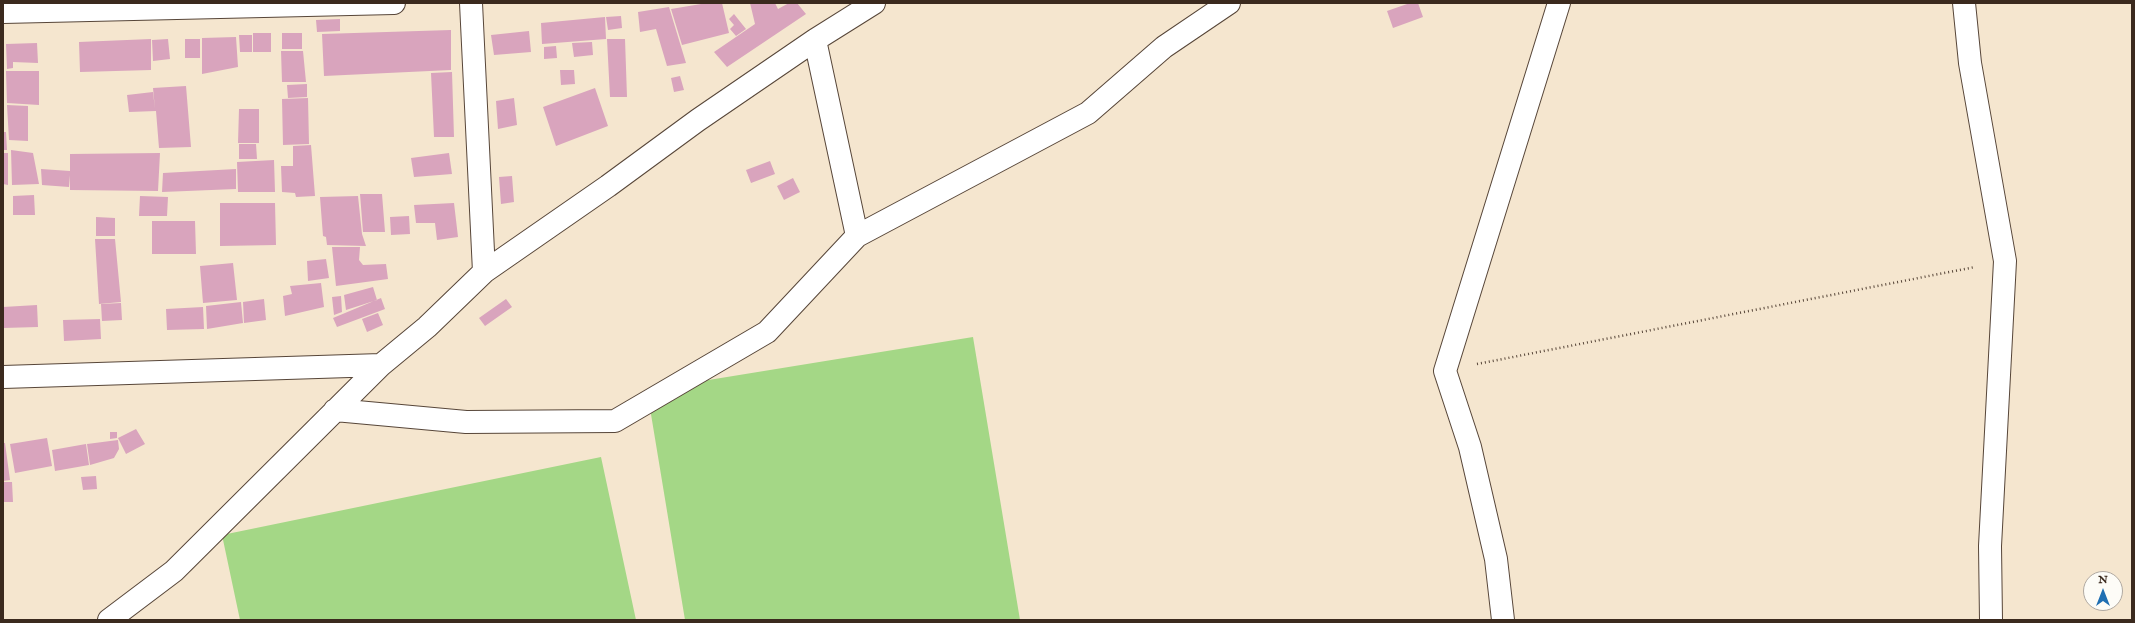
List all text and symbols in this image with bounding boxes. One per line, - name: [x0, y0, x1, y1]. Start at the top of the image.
- north arrow: [2083, 571, 2123, 611]
- text: N: [2098, 573, 2108, 587]

